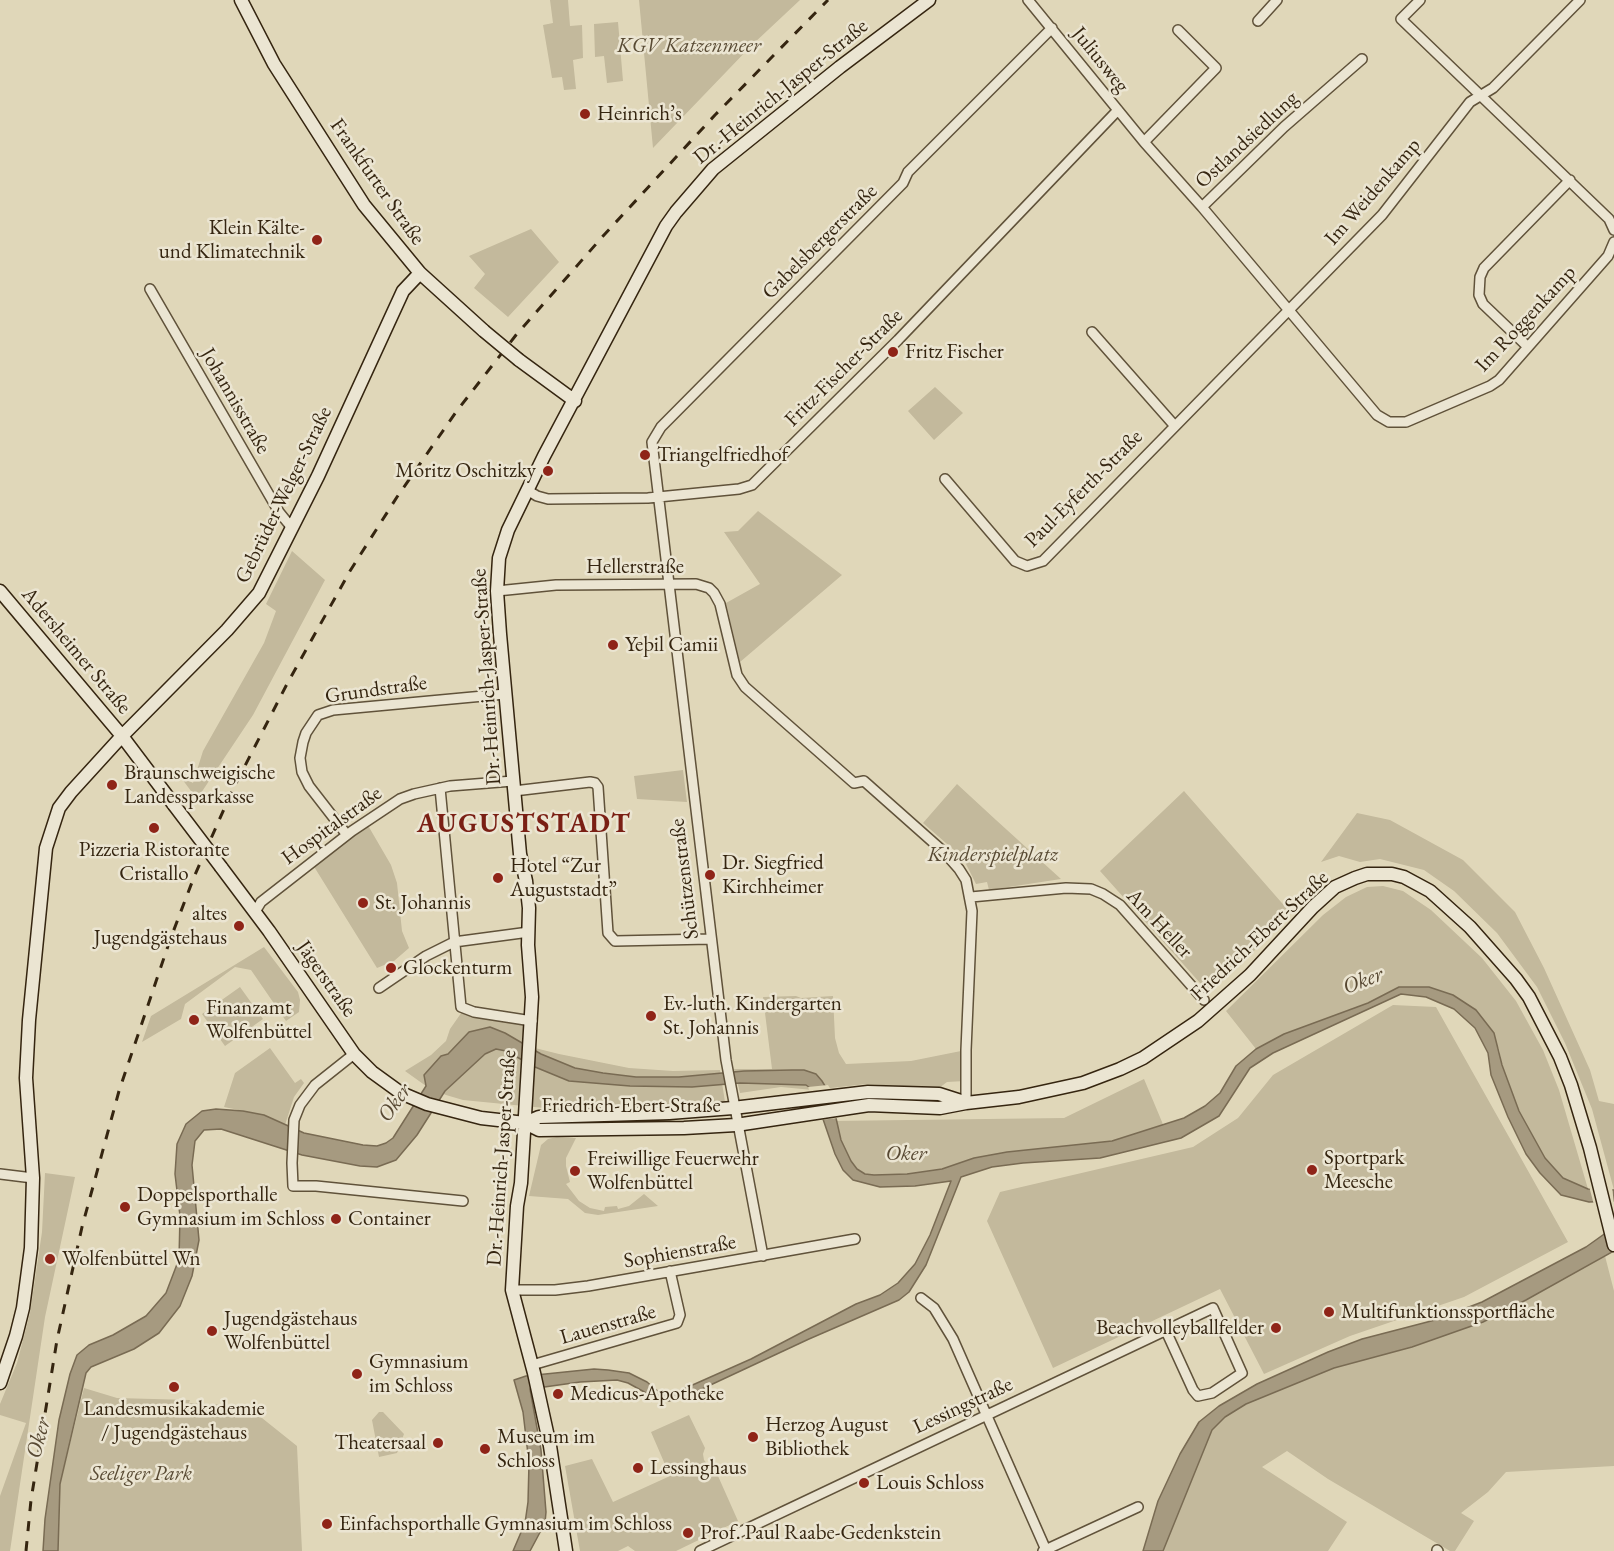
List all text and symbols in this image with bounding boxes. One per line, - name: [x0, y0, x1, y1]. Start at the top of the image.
- street label: Dr.-Heinrich-Jasper-Straße: [689, 14, 873, 170]
- street label: Juliusweg: [1066, 22, 1134, 98]
- park label: KGV Katzenmeer: [617, 33, 761, 59]
- street label: Ostlandsiedlung: [1190, 86, 1304, 194]
- place label: Heinrich’s: [597, 101, 682, 127]
- marker: Heinrich’s: [578, 107, 592, 121]
- street label: Frankfurter Straße: [324, 114, 430, 250]
- street label: Im Weidenkamp: [1320, 133, 1426, 251]
- street label: Gabelsbergerstraße: [757, 179, 883, 305]
- place label: Klein Kälte- und Klimatechnik: [159, 215, 305, 265]
- marker: Klein Kälte- und Klimatechnik: [310, 233, 324, 247]
- street label: Im Roggenkamp: [1470, 261, 1582, 377]
- street label: Fritz-Fischer-Straße: [780, 304, 908, 432]
- place label: Fritz Fischer: [905, 339, 1004, 365]
- street label: Johannisstraße: [195, 344, 275, 458]
- marker: Fritz Fischer: [886, 345, 900, 359]
- street label: Gebrüder-Welger-Straße: [230, 403, 338, 587]
- street label: Paul-Eyferth-Straße: [1020, 425, 1148, 553]
- place label: Triangelfriedhof: [657, 442, 788, 468]
- marker: Triangelfriedhof: [638, 448, 652, 462]
- place label: Moritz Oschitzky: [395, 458, 536, 484]
- marker: Moritz Oschitzky: [541, 464, 555, 478]
- street label: Hellerstraße: [586, 554, 684, 580]
- street label: Dr.-Heinrich-Jasper-Straße: [467, 568, 507, 786]
- street label: Adersheimer Straße: [16, 583, 136, 719]
- place label: Yeþil Camii: [625, 632, 718, 658]
- marker: Yeþil Camii: [606, 638, 620, 652]
- street label: Grundstraße: [323, 670, 429, 710]
- place label: Braunschweigische Landessparkasse: [124, 760, 275, 810]
- marker: Braunschweigische Landessparkasse: [105, 778, 119, 792]
- street label: Hospitalstraße: [277, 781, 387, 871]
- district label: AUGUSTSTADT: [417, 809, 631, 841]
- street label: Schützenstraße: [665, 817, 705, 941]
- marker: Pizzeria Ristorante Cristallo: [147, 821, 161, 835]
- place label: Pizzeria Ristorante Cristallo: [79, 837, 229, 887]
- park label: Kinderspielplatz: [928, 842, 1058, 868]
- place label: Dr. Siegfried Kirchheimer: [722, 850, 824, 900]
- place label: Hotel “Zur Auguststadt”: [510, 853, 617, 903]
- street label: Friedrich-Ebert-Straße: [1186, 866, 1334, 1006]
- marker: Dr. Siegfried Kirchheimer: [703, 868, 717, 882]
- marker: Hotel “Zur Auguststadt”: [491, 871, 505, 885]
- street label: Am Heller: [1121, 884, 1197, 964]
- place label: St. Johannis: [375, 890, 471, 916]
- marker: St. Johannis: [356, 896, 370, 910]
- place label: altes Jugendgästehaus: [94, 901, 227, 951]
- marker: altes Jugendgästehaus: [232, 919, 246, 933]
- street label: Jägerstraße: [291, 936, 361, 1022]
- place label: Glockenturm: [403, 955, 512, 981]
- marker: Glockenturm: [384, 961, 398, 975]
- water label: Oker: [1339, 961, 1387, 1001]
- place label: Ev.-luth. Kindergarten St. Johannis: [663, 991, 842, 1041]
- place label: Finanzamt Wolfenbüttel: [206, 995, 312, 1045]
- marker: Ev.-luth. Kindergarten St. Johannis: [644, 1009, 658, 1023]
- marker: Finanzamt Wolfenbüttel: [187, 1013, 201, 1027]
- street label: Dr.-Heinrich-Jasper-Straße: [482, 1049, 522, 1267]
- water label: Oker: [372, 1079, 418, 1127]
- street label: Friedrich-Ebert-Straße: [541, 1093, 721, 1119]
- water label: Oker: [885, 1141, 927, 1167]
- place label: Sportpark Meesche: [1324, 1145, 1404, 1195]
- place label: Freiwillige Feuerwehr Wolfenbüttel: [587, 1146, 759, 1196]
- marker: Sportpark Meesche: [1305, 1163, 1319, 1177]
- marker: Freiwillige Feuerwehr Wolfenbüttel: [568, 1164, 582, 1178]
- place label: Doppelsporthalle Gymnasium im Schloss: [137, 1182, 325, 1232]
- marker: Doppelsporthalle Gymnasium im Schloss: [118, 1200, 132, 1214]
- place label: Container: [348, 1206, 431, 1232]
- marker: Container: [329, 1212, 343, 1226]
- street label: Sophienstraße: [622, 1230, 738, 1274]
- place label: Wolfenbüttel Wn: [62, 1246, 201, 1272]
- marker: Wolfenbüttel Wn: [43, 1252, 57, 1266]
- street label: Lauenstraße: [557, 1299, 659, 1351]
- place label: Multifunktionssportfläche: [1341, 1299, 1555, 1325]
- marker: Multifunktionssportfläche: [1322, 1305, 1336, 1319]
- place label: Jugendgästehaus Wolfenbüttel: [224, 1306, 357, 1356]
- place label: Beachvolleyballfelder: [1096, 1315, 1264, 1341]
- marker: Beachvolleyballfelder: [1269, 1321, 1283, 1335]
- marker: Jugendgästehaus Wolfenbüttel: [205, 1324, 219, 1338]
- place label: Gymnasium im Schloss: [369, 1349, 469, 1399]
- marker: Gymnasium im Schloss: [350, 1367, 364, 1381]
- street label: Lessingstraße: [909, 1372, 1017, 1440]
- marker: Landesmusikakademie / Jugendgästehaus: [167, 1380, 181, 1394]
- place label: Medicus-Apotheke: [570, 1381, 724, 1407]
- marker: Medicus-Apotheke: [551, 1387, 565, 1401]
- place label: Landesmusikakademie / Jugendgästehaus: [83, 1396, 265, 1446]
- place label: Herzog August Bibliothek: [765, 1412, 888, 1462]
- water label: Oker: [21, 1415, 57, 1461]
- place label: Museum im Schloss: [497, 1424, 595, 1474]
- place label: Theatersaal: [334, 1430, 426, 1456]
- marker: Herzog August Bibliothek: [746, 1430, 760, 1444]
- marker: Theatersaal: [431, 1436, 445, 1450]
- marker: Museum im Schloss: [478, 1442, 492, 1456]
- place label: Lessinghaus: [650, 1455, 746, 1481]
- park label: Seeliger Park: [90, 1461, 192, 1487]
- marker: Lessinghaus: [631, 1461, 645, 1475]
- place label: Louis Schloss: [876, 1470, 984, 1496]
- marker: Louis Schloss: [857, 1476, 871, 1490]
- place label: Einfachsporthalle Gymnasium im Schloss: [339, 1511, 672, 1537]
- marker: Einfachsporthalle Gymnasium im Schloss: [320, 1517, 334, 1531]
- place label: Prof. Paul Raabe-Gedenkstein: [700, 1520, 941, 1546]
- marker: Prof. Paul Raabe-Gedenkstein: [681, 1526, 695, 1540]

